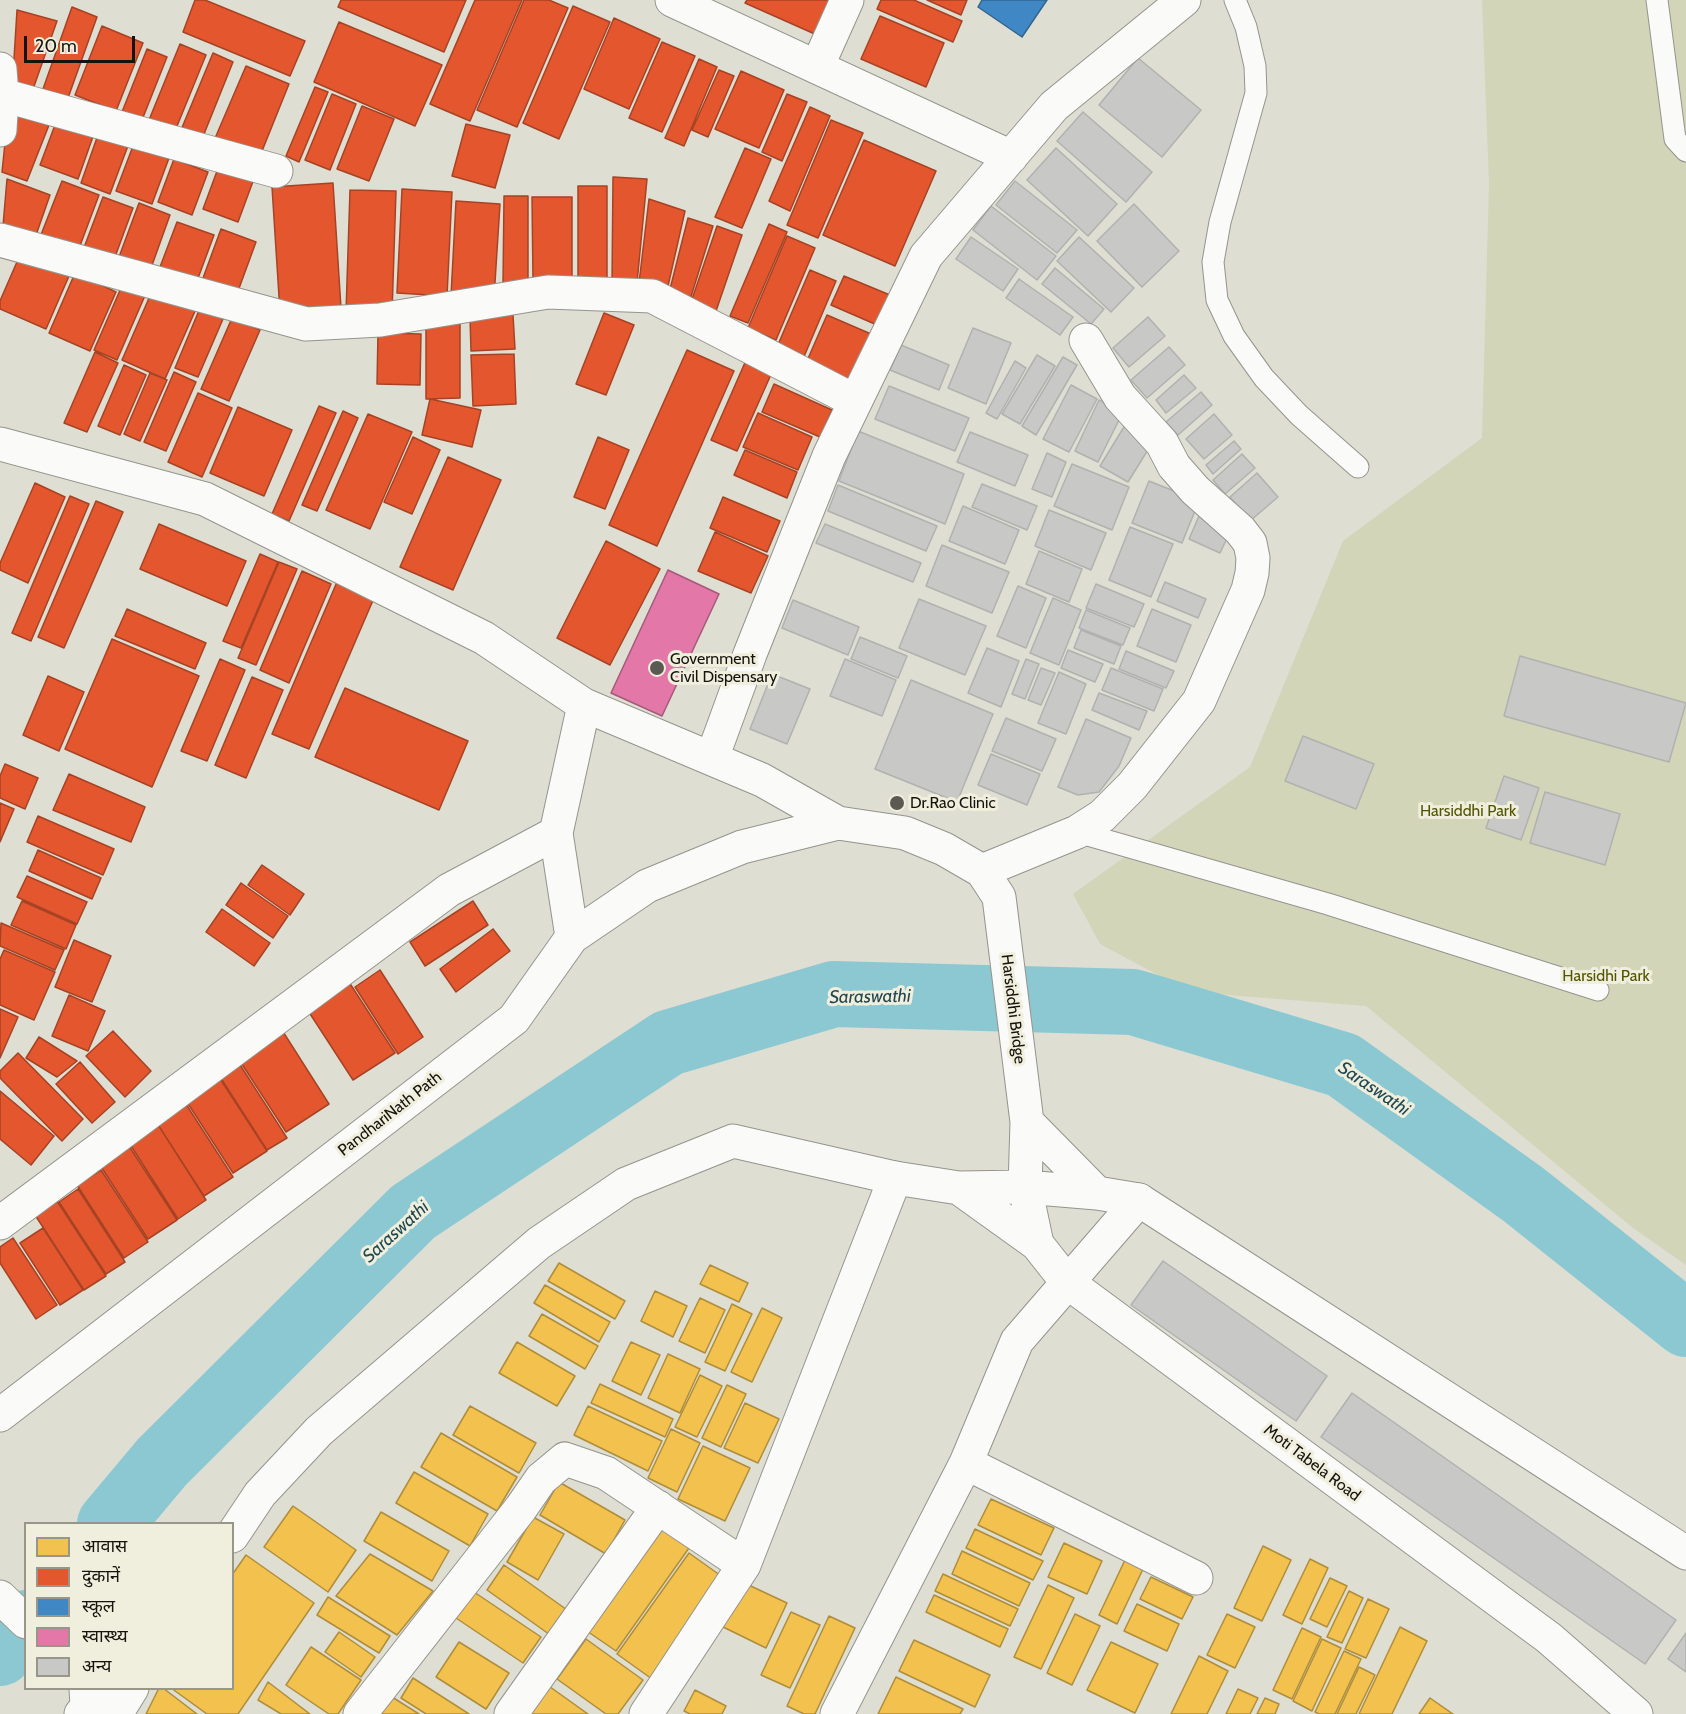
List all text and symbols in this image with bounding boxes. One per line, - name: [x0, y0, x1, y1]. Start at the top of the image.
- scale bar: [27, 24, 138, 62]
- text: 20 m: [35, 35, 77, 57]
- place label: Government Civil Dispensary: [670, 649, 777, 687]
- marker: Government Civil Dispensary: [648, 659, 666, 677]
- place label: Dr.Rao Clinic: [910, 793, 996, 813]
- marker: Dr.Rao Clinic: [888, 794, 906, 812]
- park label: Harsiddhi Park: [1420, 801, 1516, 821]
- street label: Harsiddhi Bridge: [997, 953, 1029, 1065]
- park label: Harsidhi Park: [1562, 966, 1650, 986]
- water label: Saraswathi: [829, 985, 911, 1009]
- water label: Saraswathi: [1334, 1057, 1414, 1121]
- street label: PandhariNath Path: [335, 1068, 445, 1160]
- water label: Saraswathi: [359, 1197, 433, 1267]
- street label: Moti Tabela Road: [1260, 1420, 1364, 1506]
- legend: [24, 1522, 234, 1690]
- text: आवास: [82, 1535, 127, 1557]
- text: दुकानें: [82, 1565, 120, 1587]
- text: स्कूल: [82, 1595, 115, 1617]
- text: स्वास्थ्य: [82, 1625, 128, 1647]
- text: अन्य: [82, 1655, 112, 1677]

